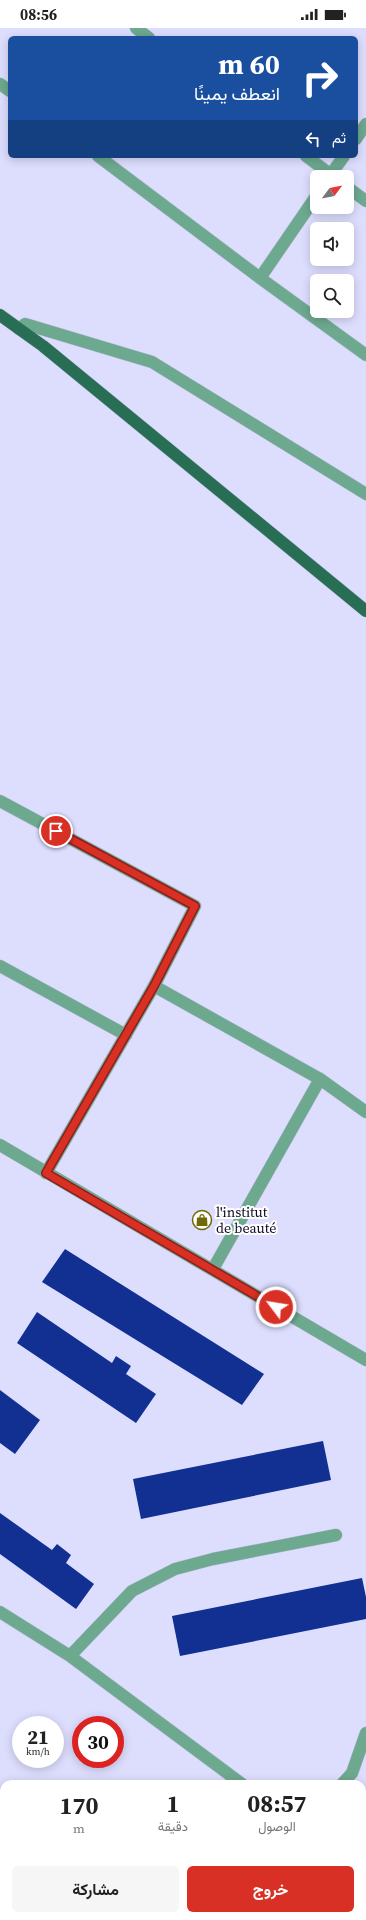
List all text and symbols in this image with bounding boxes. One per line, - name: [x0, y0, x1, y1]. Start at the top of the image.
- text: 08:56: [20, 4, 57, 25]
- text: 60 m: [218, 45, 280, 83]
- icon: right: [294, 52, 346, 104]
- text: انعطف يمينًا: [194, 81, 280, 106]
- text: ثم: [332, 127, 346, 148]
- icon: left: [302, 128, 324, 150]
- north arrow: [310, 170, 354, 214]
- map controls: [310, 170, 354, 318]
- button: sound: [310, 222, 354, 266]
- button: search: [310, 274, 354, 318]
- pin: [39, 814, 73, 848]
- icon: arrive: [45, 820, 67, 842]
- place label: l'institut de beauté: [216, 1202, 276, 1238]
- shop icon: l'institut de beauté: [191, 1209, 213, 1231]
- position arrow: [255, 1286, 297, 1328]
- speed limit sign: 30: [72, 1716, 124, 1768]
- text: 21: [27, 1723, 49, 1751]
- text: km/h: [26, 1745, 50, 1758]
- text: 1: [166, 1787, 179, 1820]
- text: 08:57: [247, 1787, 307, 1820]
- text: 170: [59, 1789, 98, 1822]
- text: دقيقة: [158, 1818, 188, 1835]
- text: الوصول: [258, 1818, 296, 1835]
- text: m: [73, 1820, 85, 1837]
- button: مشاركة: [12, 1866, 179, 1912]
- button: خروج: [187, 1866, 354, 1912]

